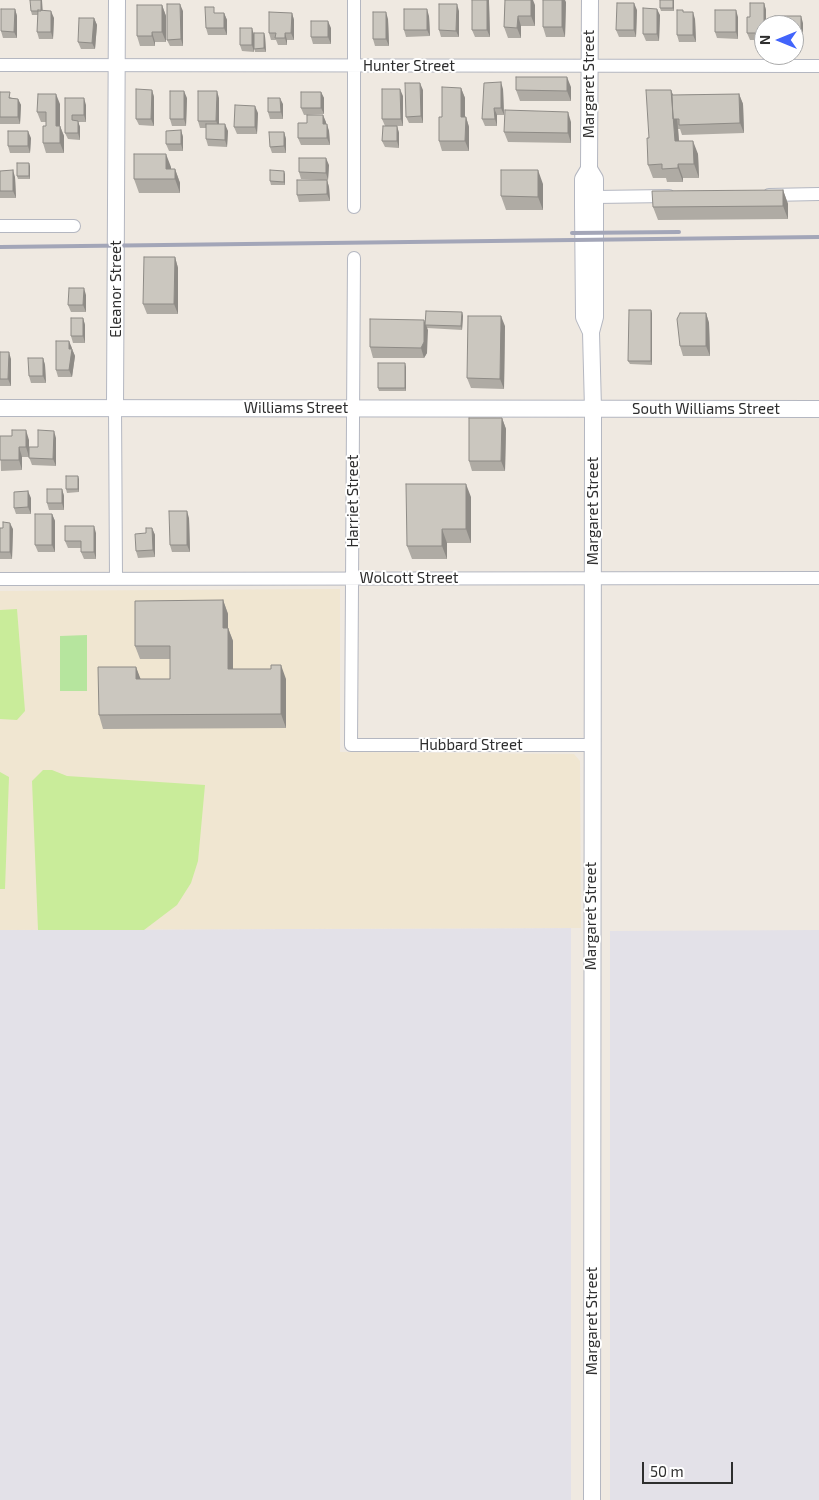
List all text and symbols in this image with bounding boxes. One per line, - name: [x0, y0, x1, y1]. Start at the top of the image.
- north arrow: [754, 15, 804, 65]
- street label: Margaret Street: [580, 30, 598, 138]
- text: N: [756, 35, 773, 45]
- street label: Hunter Street: [363, 57, 455, 75]
- street label: Eleanor Street: [107, 240, 125, 338]
- street label: Williams Street: [244, 399, 348, 417]
- street label: South Williams Street: [632, 400, 780, 418]
- street label: Harriet Street: [344, 455, 362, 547]
- street label: Margaret Street: [584, 457, 602, 565]
- street label: Wolcott Street: [359, 569, 459, 587]
- street label: Hubbard Street: [419, 736, 523, 754]
- street label: Margaret Street: [582, 862, 600, 970]
- street label: Margaret Street: [583, 1267, 601, 1375]
- scale bar: [644, 1452, 735, 1484]
- text: 50 m: [650, 1462, 684, 1480]

